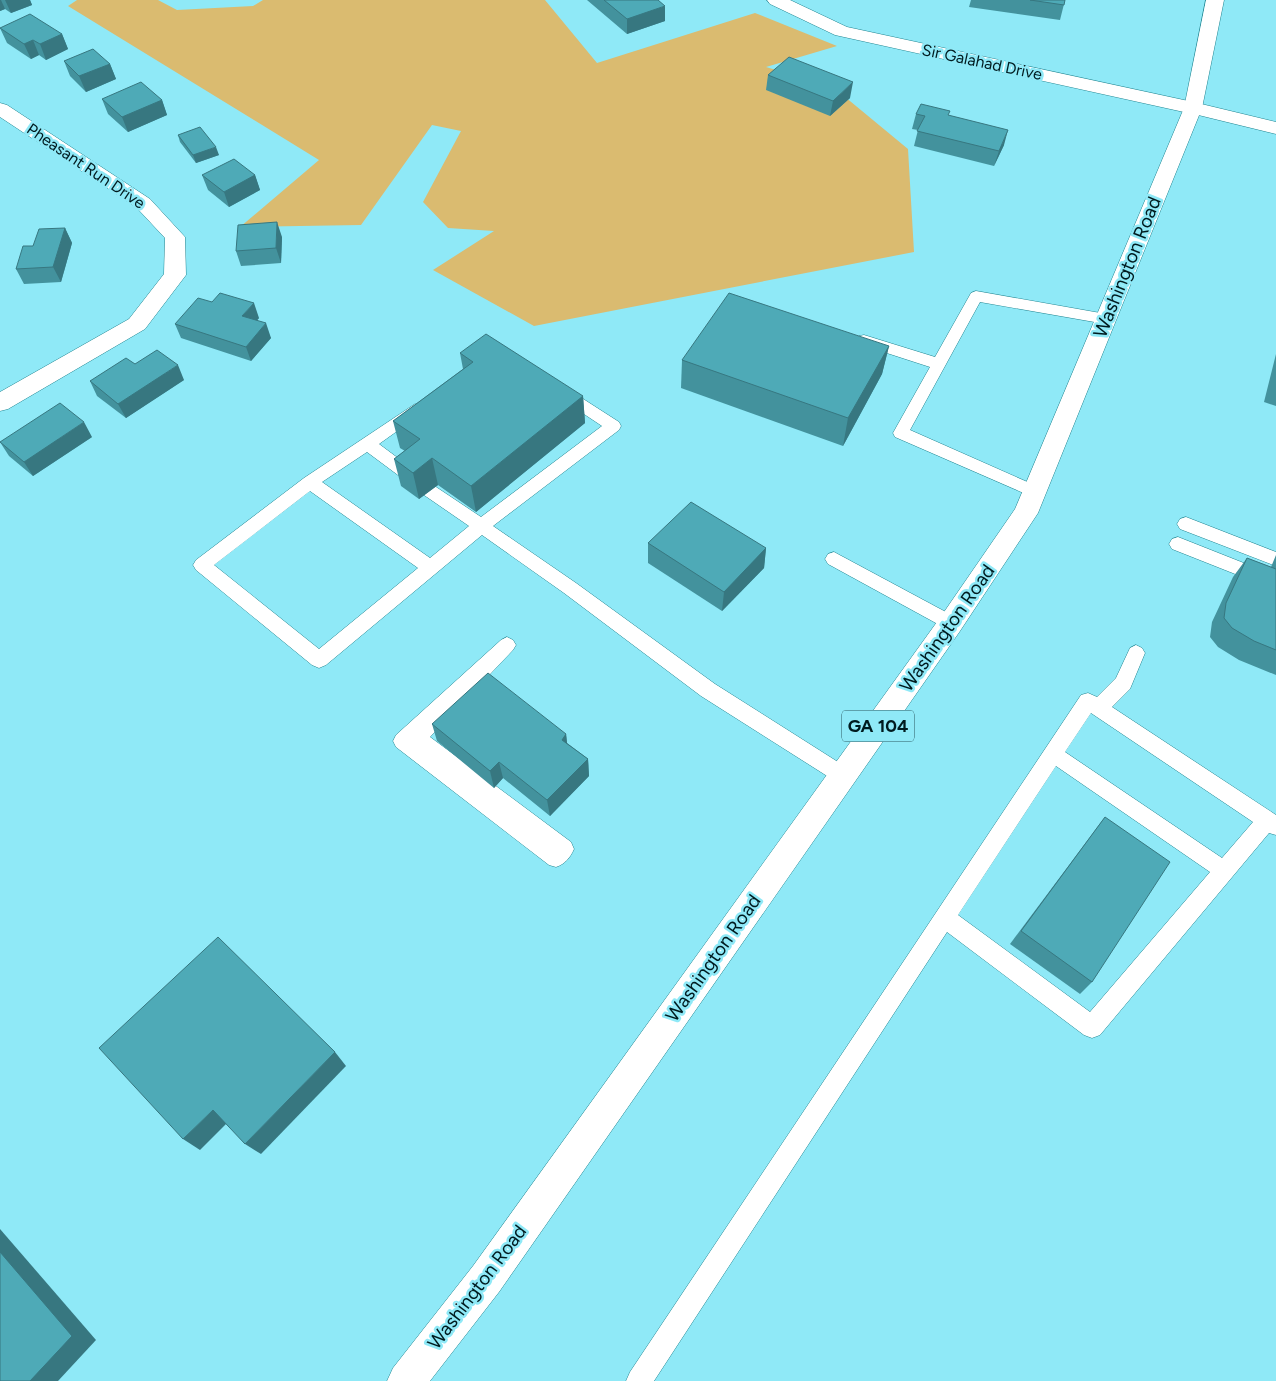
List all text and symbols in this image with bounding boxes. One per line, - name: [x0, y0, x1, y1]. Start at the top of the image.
- street label: Sir Galahad Drive: [920, 40, 1044, 84]
- street label: Pheasant Run Drive: [23, 119, 149, 213]
- street label: Washington Road: [1088, 193, 1166, 341]
- street label: Washington Road: [895, 560, 999, 696]
- road number: GA 104: [842, 710, 914, 741]
- street label: Washington Road: [661, 890, 765, 1026]
- street label: Washington Road: [423, 1220, 531, 1354]

